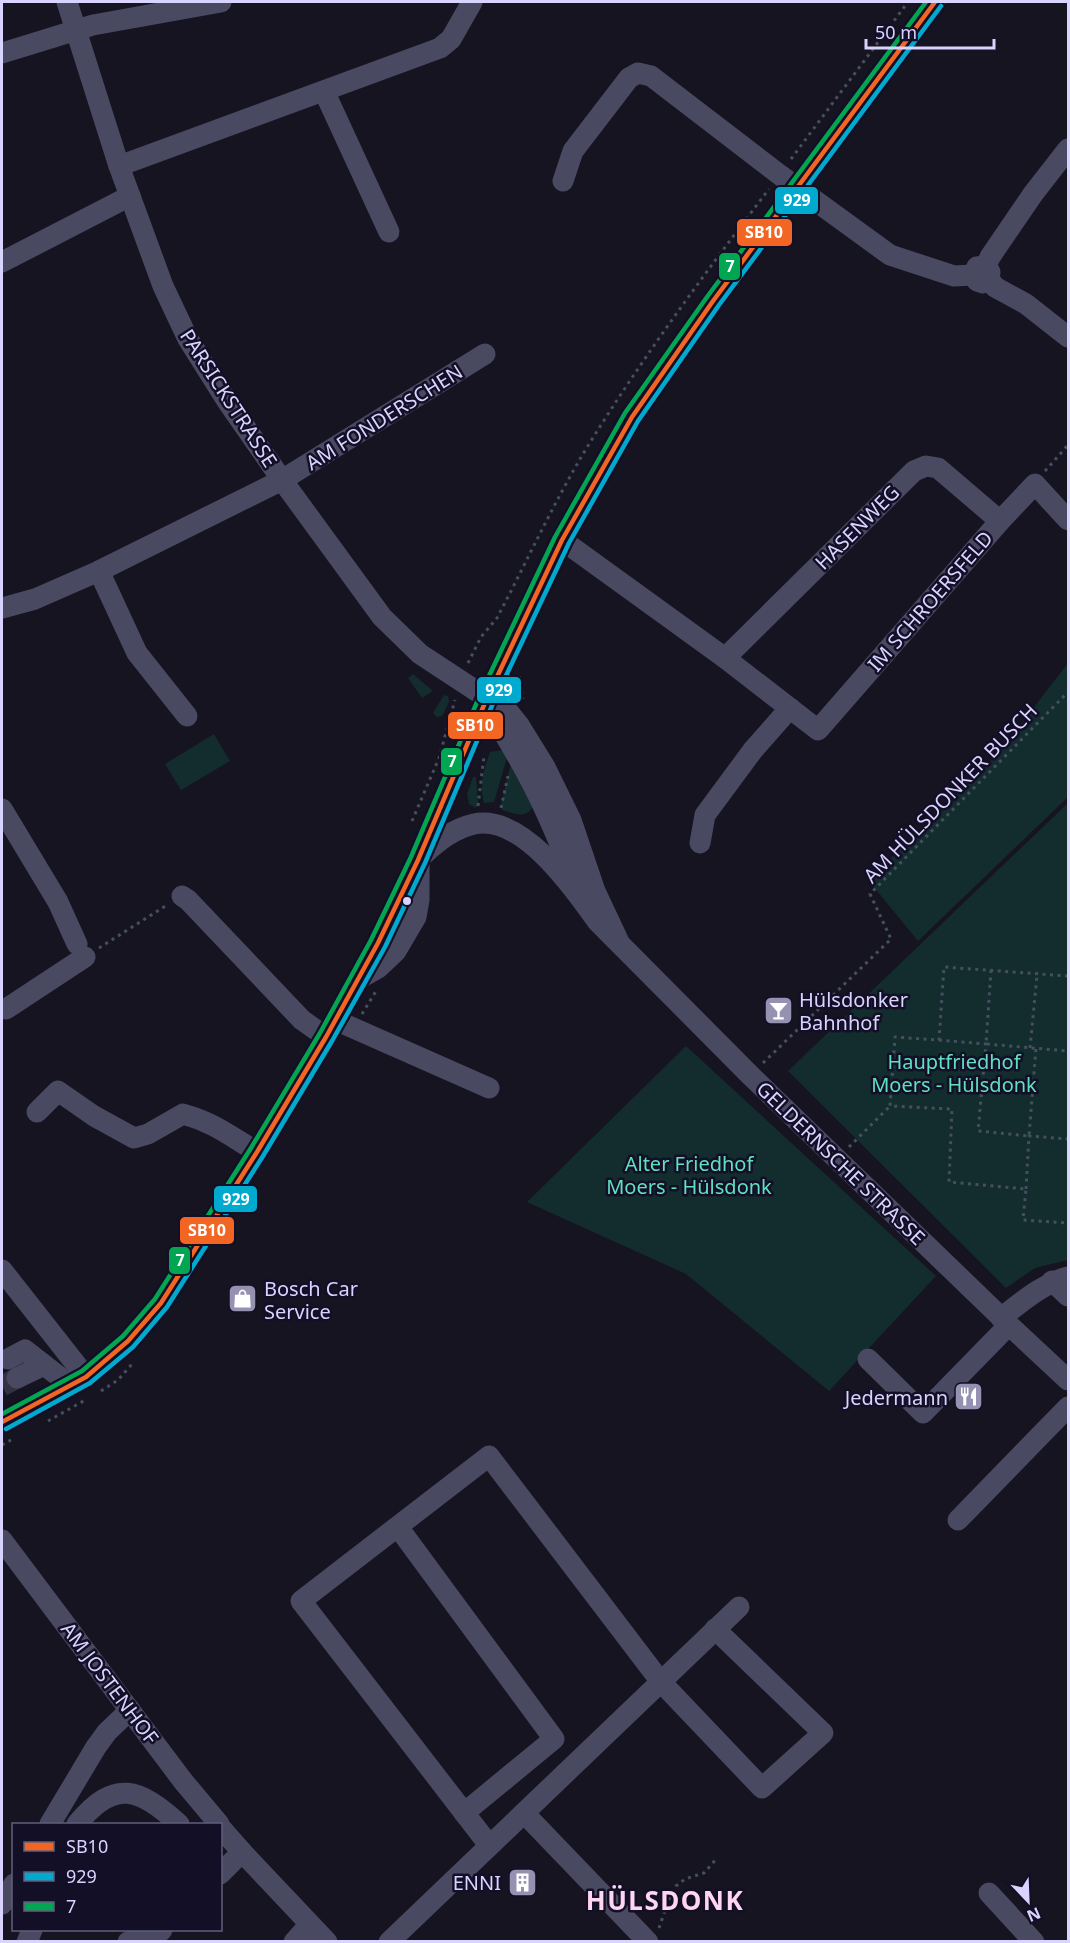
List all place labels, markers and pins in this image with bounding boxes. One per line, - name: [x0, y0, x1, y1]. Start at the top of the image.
- unlabelled marker: [401, 895, 413, 907]
- place label: Hülsdonker Bahnhof: [799, 986, 908, 1036]
- bar icon: Hülsdonker Bahnhof: [762, 994, 794, 1026]
- place label: Bosch Car Service: [264, 1275, 358, 1325]
- shop icon: Bosch Car Service: [227, 1283, 259, 1315]
- restaurant icon: Jedermann: [953, 1381, 985, 1413]
- place label: Jedermann: [843, 1384, 948, 1411]
- building icon: ENNI: [506, 1866, 538, 1898]
- place label: ENNI: [453, 1869, 501, 1896]

